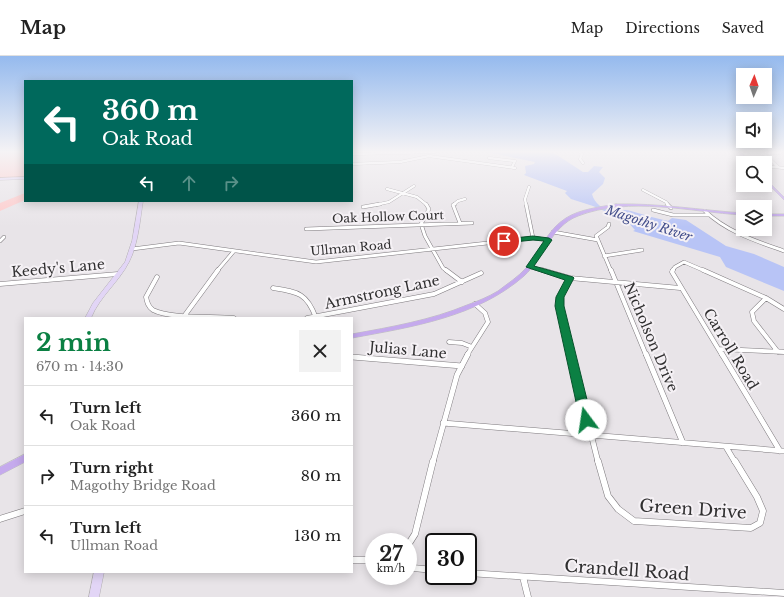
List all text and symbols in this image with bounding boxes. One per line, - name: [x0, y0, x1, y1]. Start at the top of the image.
- text: Map: [20, 16, 66, 39]
- text: Map: [571, 19, 603, 37]
- text: Directions: [625, 19, 700, 37]
- text: Saved: [722, 19, 764, 37]
- north arrow: [736, 68, 772, 104]
- map controls: [736, 68, 772, 236]
- text: 360 m: [102, 93, 198, 128]
- icon: left: [36, 96, 88, 148]
- button: sound: [736, 112, 772, 148]
- text: Oak Road: [102, 128, 193, 150]
- button: search: [736, 156, 772, 192]
- icon: left: [136, 172, 158, 194]
- icon: ahead: [178, 172, 200, 194]
- icon: right: [220, 172, 242, 194]
- button: layers: [736, 200, 772, 236]
- water label: Magothy River: [602, 201, 695, 246]
- street label: Oak Hollow Court: [332, 207, 445, 226]
- pin: [487, 224, 521, 258]
- icon: arrive: [493, 230, 515, 252]
- street label: Ullman Road: [310, 236, 392, 259]
- street label: Keedy's Lane: [11, 255, 105, 281]
- street label: Armstrong Lane: [322, 271, 441, 313]
- street label: Nicholson Drive: [620, 280, 682, 394]
- street label: Carroll Road: [700, 305, 763, 393]
- text: 2 min: [36, 328, 111, 357]
- button: close: [299, 330, 341, 372]
- street label: Julias Lane: [367, 337, 447, 362]
- text: 670 m · 14:30: [36, 358, 123, 375]
- text: Turn left: [70, 398, 141, 417]
- position arrow: [565, 399, 607, 441]
- icon: left: [36, 405, 58, 427]
- text: 360 m: [291, 406, 341, 425]
- text: Oak Road: [70, 417, 136, 434]
- text: Turn right: [70, 458, 153, 477]
- icon: right: [36, 465, 58, 487]
- text: 80 m: [301, 466, 341, 485]
- text: Magothy Bridge Road: [70, 477, 216, 494]
- street label: Green Drive: [639, 495, 747, 524]
- text: Turn left: [70, 518, 141, 537]
- icon: left: [36, 525, 58, 547]
- text: 130 m: [294, 526, 341, 545]
- speed limit sign: 30: [425, 533, 477, 585]
- text: Ullman Road: [70, 537, 158, 554]
- text: 27: [379, 542, 403, 566]
- street label: Crandell Road: [564, 556, 691, 585]
- text: km/h: [377, 562, 405, 575]

